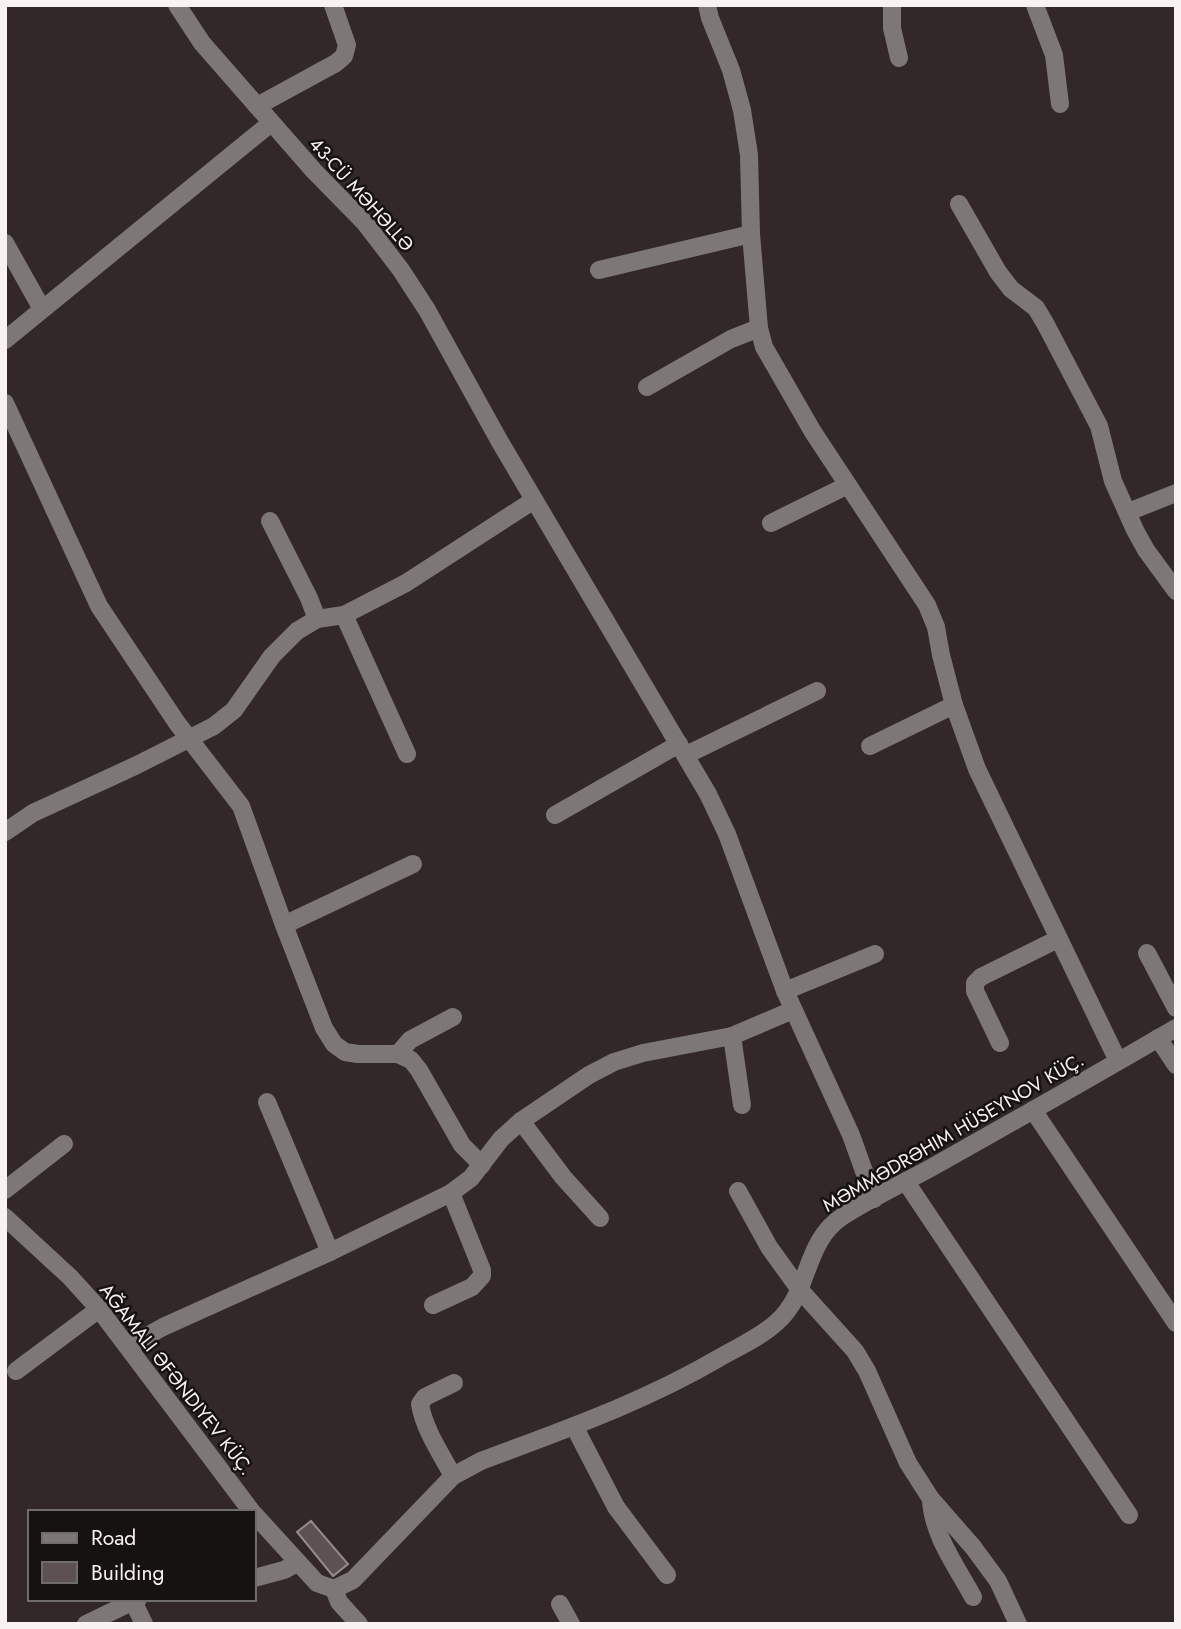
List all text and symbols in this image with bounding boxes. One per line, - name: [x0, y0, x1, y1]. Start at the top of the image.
- street label: 43-CÜ MƏHƏLLƏ: [303, 131, 420, 257]
- street label: MƏMMƏDRƏHIM HÜSEYNOV KÜÇ.: [818, 1046, 1089, 1219]
- street label: AĞAMALI ƏFƏNDIYEV KÜÇ.: [93, 1278, 260, 1481]
- legend: [28, 1510, 256, 1601]
- text: Road: [91, 1523, 136, 1553]
- text: Building: [91, 1558, 164, 1588]

